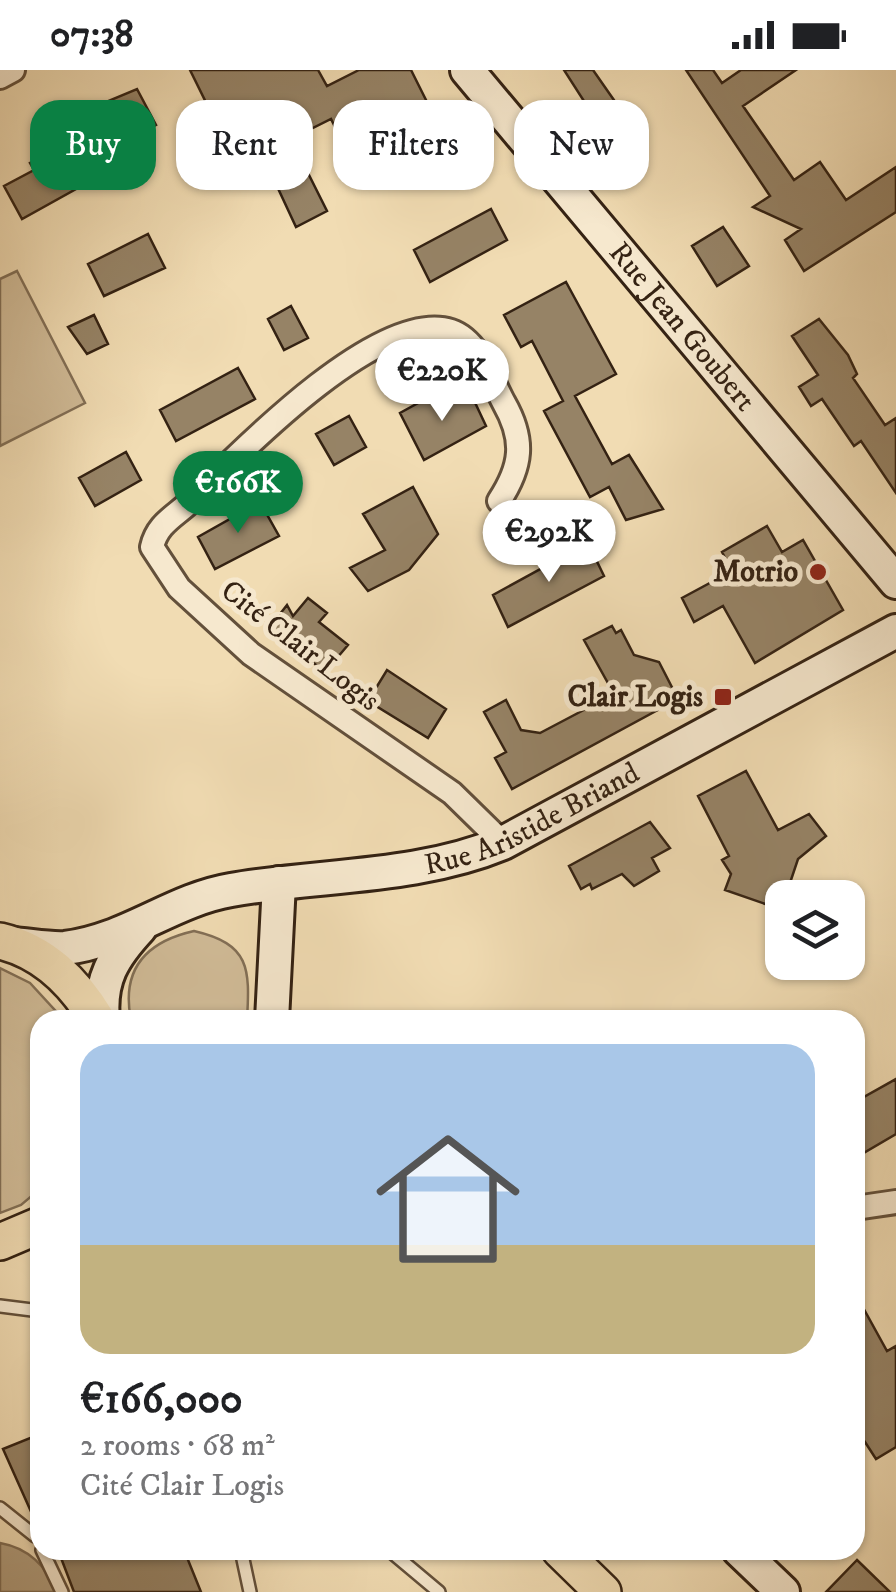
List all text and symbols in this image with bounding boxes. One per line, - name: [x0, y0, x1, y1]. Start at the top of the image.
- text: 07:38: [50, 11, 134, 59]
- chip: Buy: [30, 100, 156, 190]
- chip: Rent: [176, 100, 313, 190]
- chip: Filters: [333, 100, 494, 190]
- chip: New: [514, 100, 649, 190]
- street label: Rue Jean Goubert: [601, 235, 764, 419]
- pin: €220K: [372, 339, 512, 424]
- text: €220K: [397, 351, 487, 391]
- pin: €166K: [168, 451, 308, 536]
- text: €166K: [195, 463, 281, 503]
- pin: €292K: [479, 500, 619, 585]
- text: €292K: [505, 512, 593, 552]
- place label: Motrio: [713, 554, 798, 591]
- marker: Motrio: [807, 561, 829, 583]
- street label: Cité Clair Logis: [213, 572, 387, 720]
- place label: Clair Logis: [567, 679, 703, 716]
- marker: Clair Logis: [712, 686, 734, 708]
- street label: Rue Aristide Briand: [421, 754, 646, 884]
- map controls: [765, 880, 865, 980]
- button: layers: [765, 880, 865, 980]
- icon: home: [358, 1109, 538, 1289]
- text: €166,000: [80, 1374, 243, 1426]
- text: 2 rooms · 68 m²: [80, 1426, 275, 1466]
- text: Cité Clair Logis: [80, 1466, 284, 1506]

